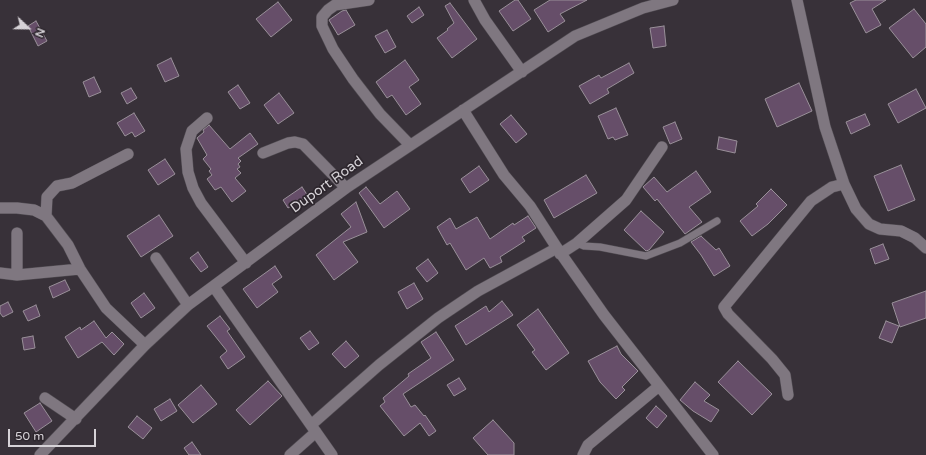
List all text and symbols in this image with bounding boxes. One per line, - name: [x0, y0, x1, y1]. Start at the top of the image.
- north arrow: [8, 8, 48, 48]
- text: N: [32, 26, 47, 39]
- street label: Duport Road: [287, 153, 367, 217]
- scale bar: [10, 421, 98, 447]
- text: 50 m: [15, 429, 44, 443]

